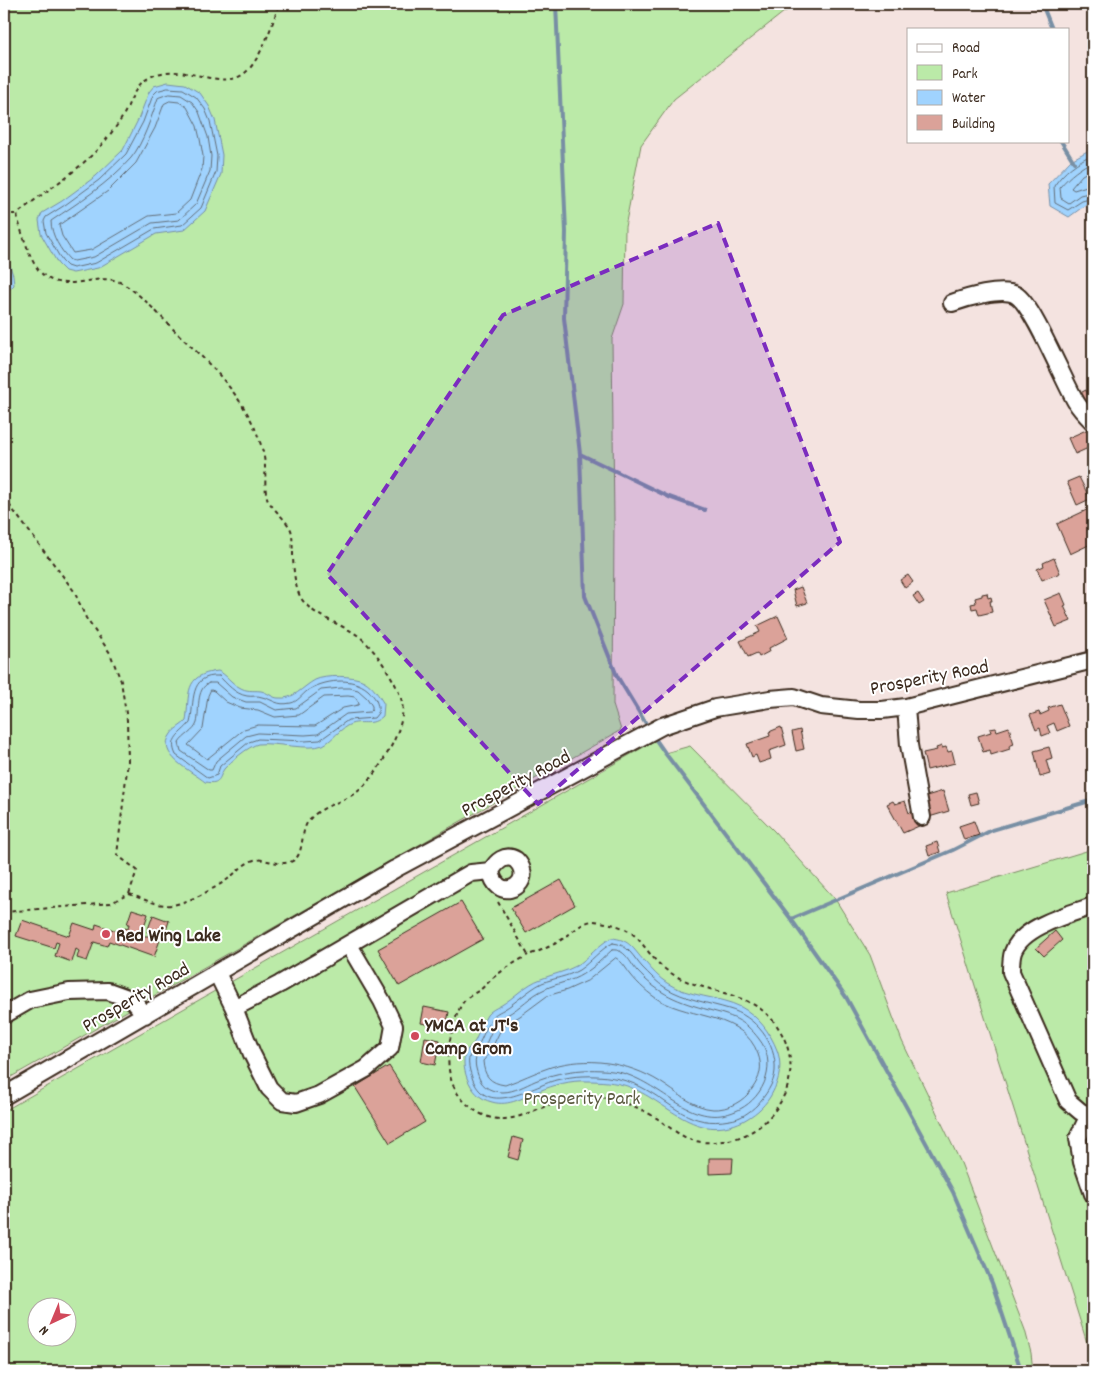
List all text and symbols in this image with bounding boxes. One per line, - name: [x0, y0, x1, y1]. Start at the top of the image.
- legend: [907, 28, 1070, 142]
- text: Road: [952, 38, 980, 60]
- text: Park: [952, 64, 978, 86]
- text: Water: [952, 88, 986, 110]
- text: Building: [952, 114, 995, 136]
- street label: Prosperity Road: [868, 654, 991, 704]
- street label: Prosperity Road: [457, 744, 576, 825]
- place label: Red Wing Lake: [116, 923, 221, 951]
- marker: Red Wing Lake: [100, 928, 112, 940]
- street label: Prosperity Road: [77, 956, 196, 1041]
- place label: YMCA at JT's Camp Grom: [424, 1013, 518, 1064]
- marker: YMCA at JT's Camp Grom: [409, 1030, 421, 1042]
- park label: Prosperity Park: [523, 1086, 641, 1114]
- north arrow: [28, 1298, 78, 1348]
- text: N: [35, 1320, 54, 1340]

